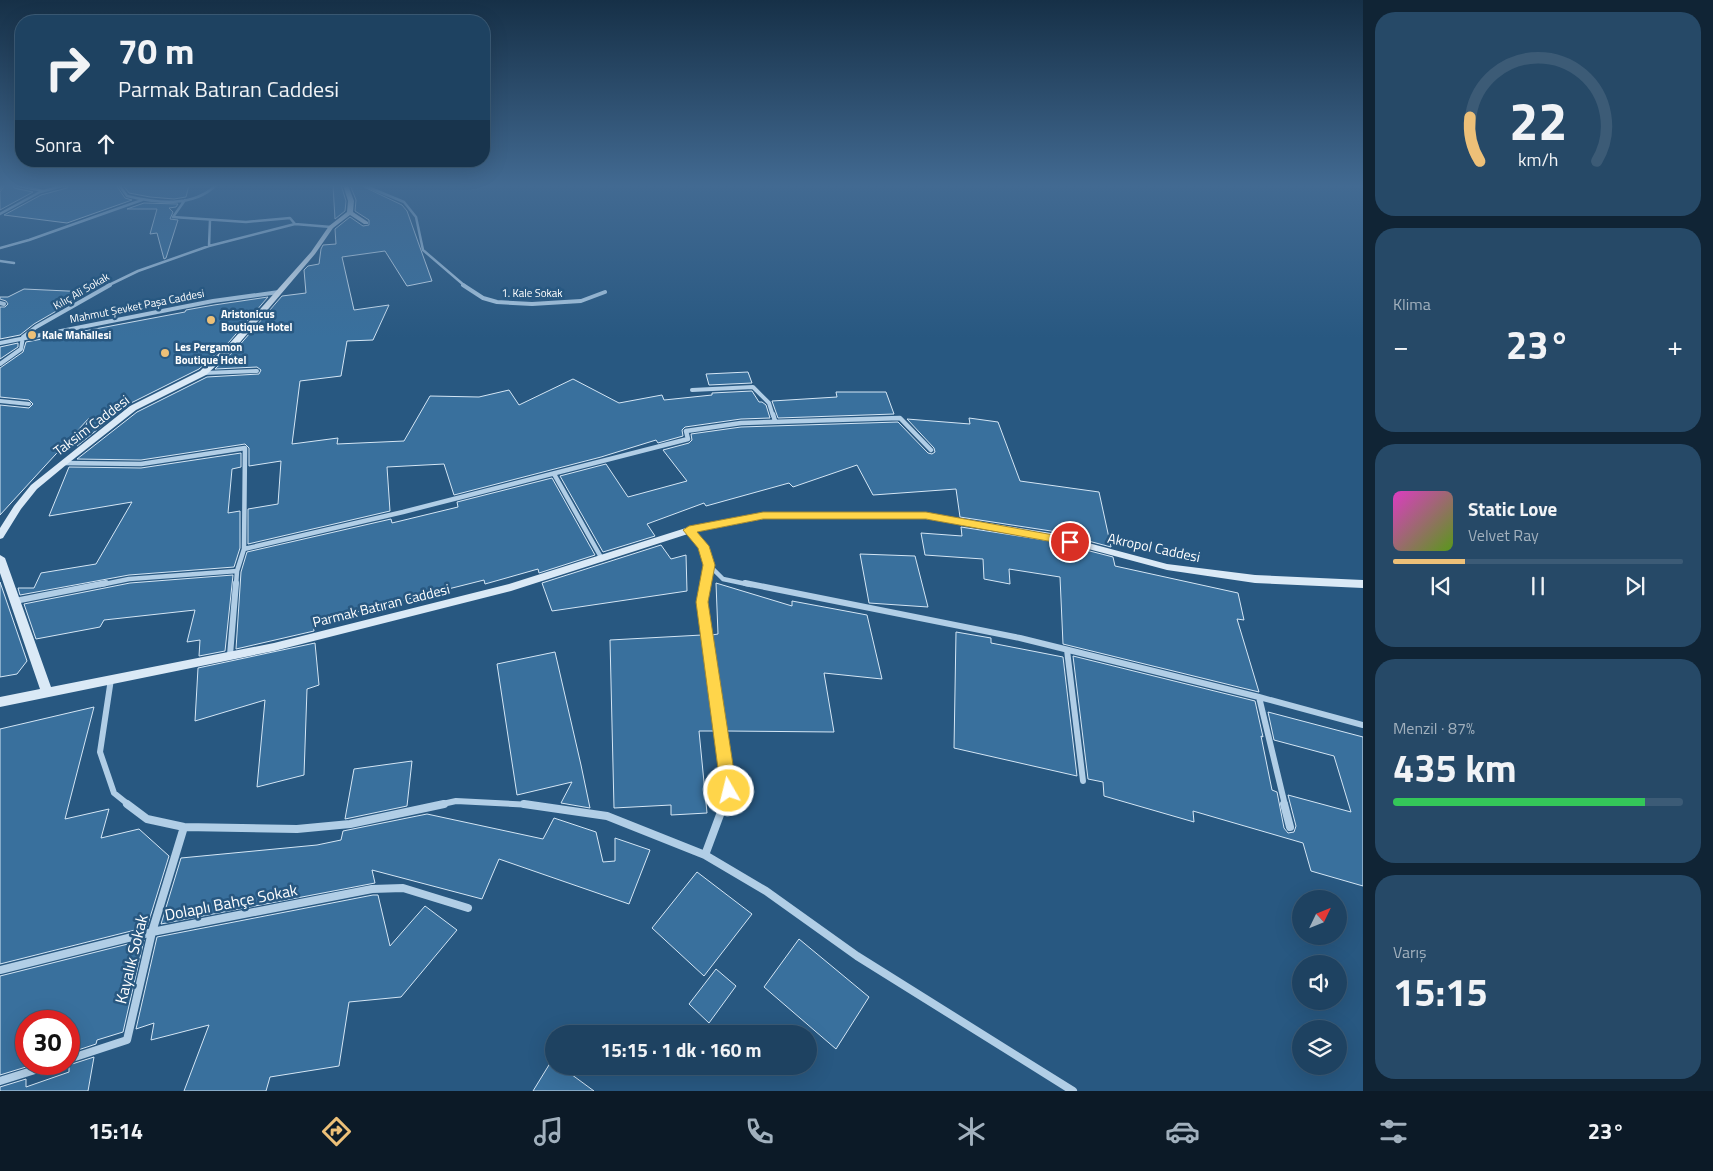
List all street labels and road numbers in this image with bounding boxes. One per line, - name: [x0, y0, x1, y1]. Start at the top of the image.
- street label: Kılıç Ali Sokak: [50, 268, 113, 314]
- street label: Mahmut Şevket Paşa Caddesi: [68, 285, 206, 327]
- street label: 1. Kale Sokak: [501, 285, 563, 301]
- street label: Taksim Caddesi: [49, 389, 133, 461]
- street label: Akropol Caddesi: [1106, 527, 1202, 567]
- street label: Parmak Batıran Caddesi: [310, 578, 452, 632]
- street label: Dolaplı Bahçe Sokak: [162, 877, 300, 927]
- street label: Kayalık Sokak: [108, 911, 154, 1006]

